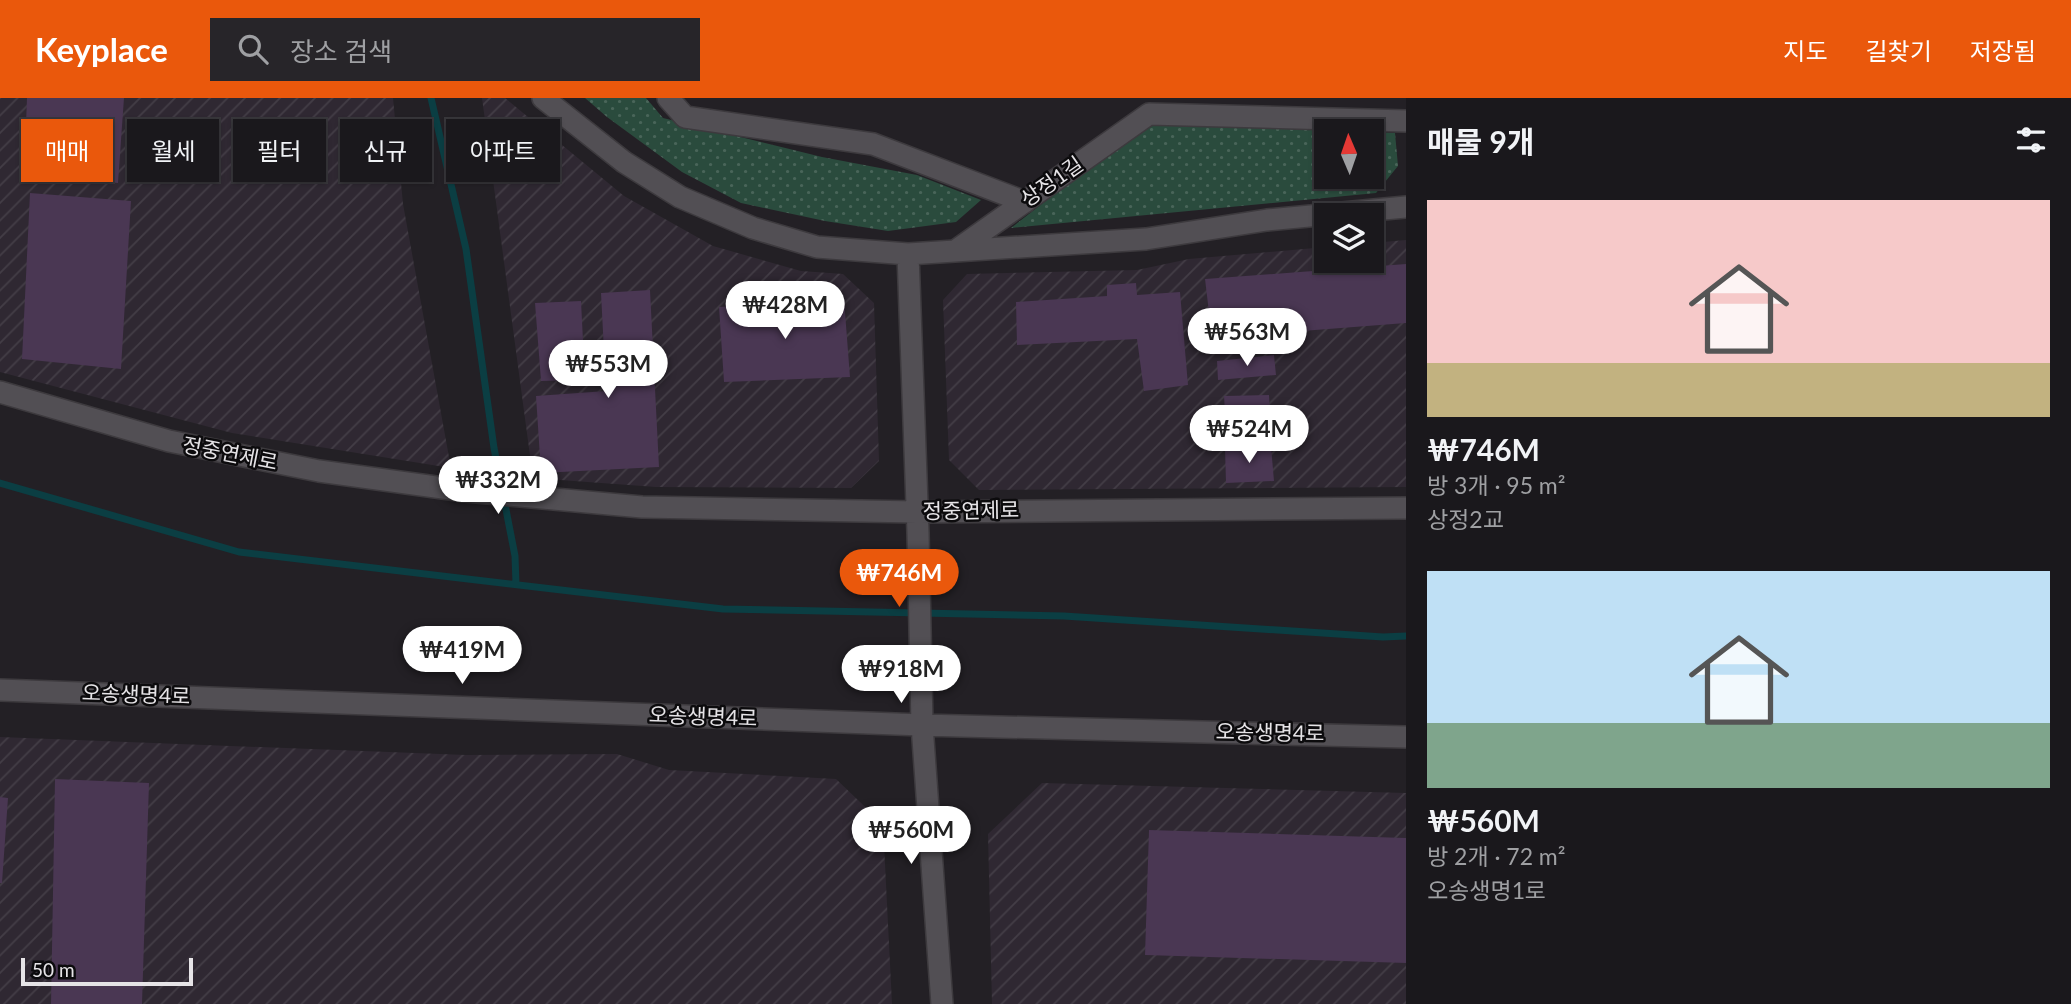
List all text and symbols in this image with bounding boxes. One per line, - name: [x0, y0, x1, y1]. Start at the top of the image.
- search box: [210, 18, 700, 81]
- text: Keyplace: [35, 29, 168, 69]
- icon: search: [234, 30, 272, 68]
- text: 장소 검색: [290, 35, 392, 67]
- text: 지도: [1783, 36, 1828, 65]
- text: 길찾기: [1866, 36, 1932, 65]
- text: 저장됨: [1970, 36, 2036, 65]
- chip: 매매: [21, 119, 113, 182]
- chip: 월세: [127, 119, 219, 182]
- chip: 필터: [233, 119, 326, 182]
- chip: 신규: [340, 119, 432, 182]
- chip: 아파트: [446, 119, 560, 182]
- north arrow: [1314, 119, 1384, 189]
- map controls: [1314, 119, 1384, 273]
- icon: filters: [2012, 121, 2050, 159]
- text: 매물 9개: [1427, 123, 1535, 159]
- street label: 상정1길: [1015, 150, 1087, 211]
- button: layers: [1314, 203, 1384, 273]
- icon: home: [1676, 246, 1802, 372]
- pin: ₩428M: [736, 282, 834, 341]
- text: ₩428M: [742, 290, 828, 318]
- pin: ₩563M: [1198, 308, 1296, 368]
- text: ₩563M: [1204, 317, 1290, 345]
- pin: ₩553M: [559, 341, 657, 400]
- text: ₩553M: [565, 349, 651, 377]
- pin: ₩524M: [1200, 406, 1298, 465]
- text: ₩524M: [1206, 414, 1292, 442]
- street label: 정중연제로: [180, 431, 280, 474]
- text: ₩746M: [1427, 431, 1540, 467]
- pin: ₩332M: [449, 456, 547, 516]
- text: ₩332M: [455, 465, 541, 493]
- text: 방 3개 · 95 m²: [1427, 471, 1565, 499]
- street label: 정중연제로: [922, 496, 1019, 523]
- text: 상정2교: [1427, 505, 1504, 533]
- pin: ₩746M: [850, 550, 948, 609]
- text: ₩746M: [856, 558, 942, 586]
- icon: home: [1676, 617, 1802, 743]
- pin: ₩419M: [413, 626, 511, 686]
- text: ₩419M: [419, 635, 505, 663]
- pin: ₩918M: [852, 646, 950, 705]
- text: ₩918M: [858, 654, 944, 682]
- street label: 오송생명4로: [81, 679, 191, 708]
- street label: 오송생명4로: [648, 701, 758, 730]
- street label: 오송생명4로: [1215, 718, 1325, 745]
- text: ₩560M: [1427, 802, 1540, 838]
- pin: ₩560M: [862, 806, 960, 866]
- text: ₩560M: [868, 815, 954, 843]
- text: 방 2개 · 72 m²: [1427, 842, 1565, 870]
- text: 오송생명1로: [1427, 876, 1546, 904]
- scale bar: [21, 955, 192, 987]
- text: 50 m: [32, 958, 75, 981]

